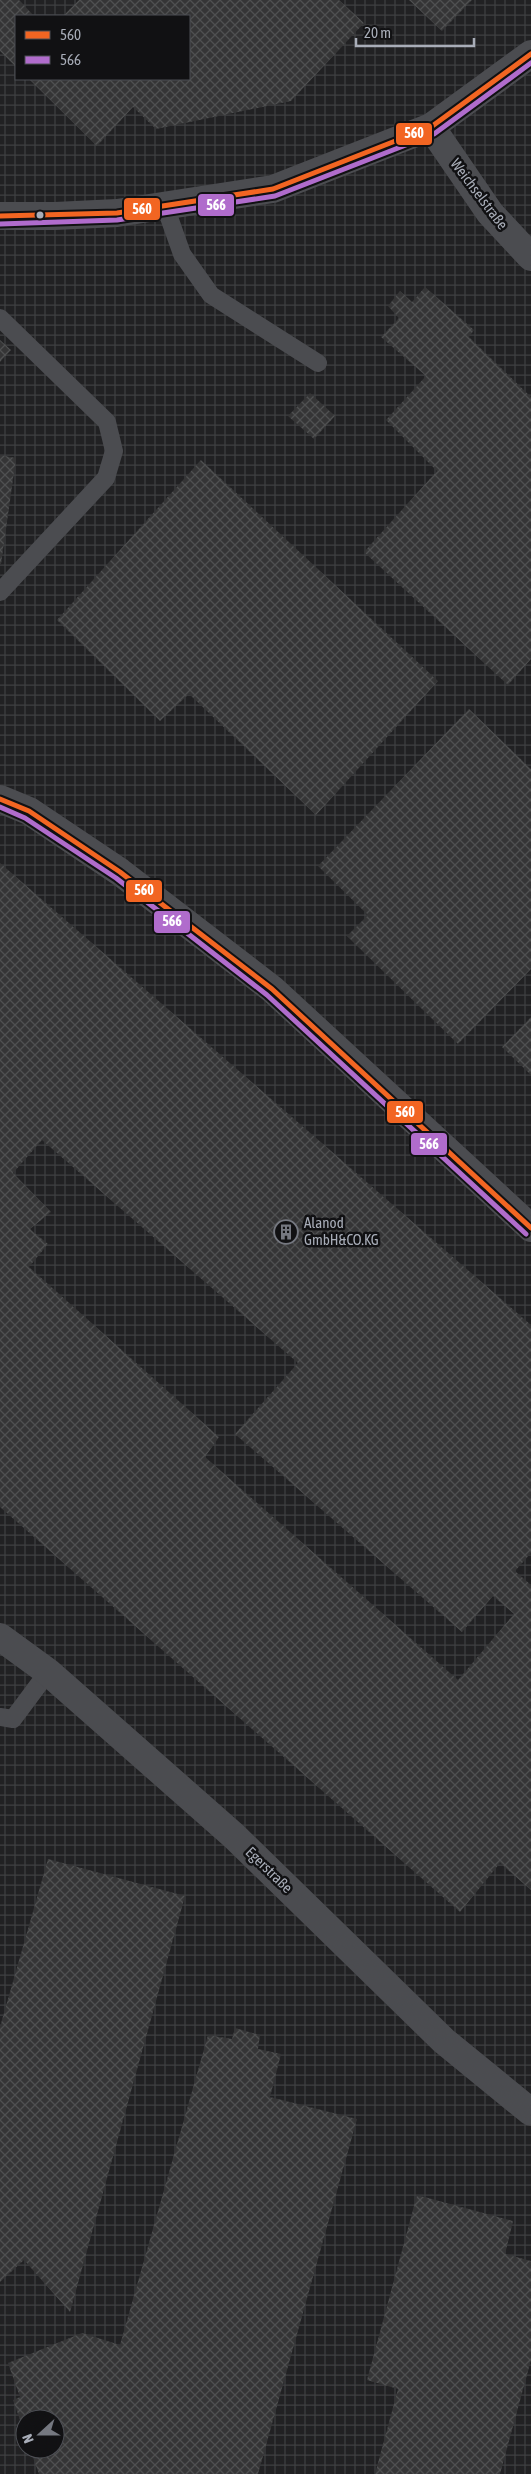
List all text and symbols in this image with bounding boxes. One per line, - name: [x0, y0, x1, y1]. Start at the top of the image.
- legend: [15, 15, 190, 80]
- scale bar: [356, 15, 474, 47]
- text: 20 m: [364, 24, 391, 41]
- text: 560: [60, 26, 81, 43]
- text: 566: [60, 51, 81, 68]
- line badge: 560: [395, 122, 433, 146]
- text: 560: [404, 125, 424, 141]
- street label: Weichselstraße: [447, 155, 512, 233]
- line badge: 566: [197, 193, 235, 217]
- line badge: 560: [123, 197, 161, 221]
- text: 566: [206, 197, 226, 213]
- text: 560: [132, 201, 152, 217]
- unlabelled marker: [35, 210, 45, 220]
- line badge: 560: [125, 879, 163, 903]
- text: 560: [134, 882, 154, 898]
- line badge: 566: [153, 910, 191, 934]
- text: 566: [162, 913, 182, 929]
- line badge: 560: [386, 1100, 424, 1124]
- text: 560: [395, 1104, 415, 1120]
- line badge: 566: [410, 1132, 448, 1156]
- text: 566: [419, 1136, 439, 1152]
- place label: Alanod GmbH&CO.KG: [304, 1214, 379, 1248]
- building icon: Alanod GmbH&CO.KG: [273, 1219, 299, 1245]
- street label: Egerstraße: [242, 1843, 296, 1896]
- north arrow: [15, 2409, 65, 2459]
- text: N: [19, 2432, 37, 2445]

